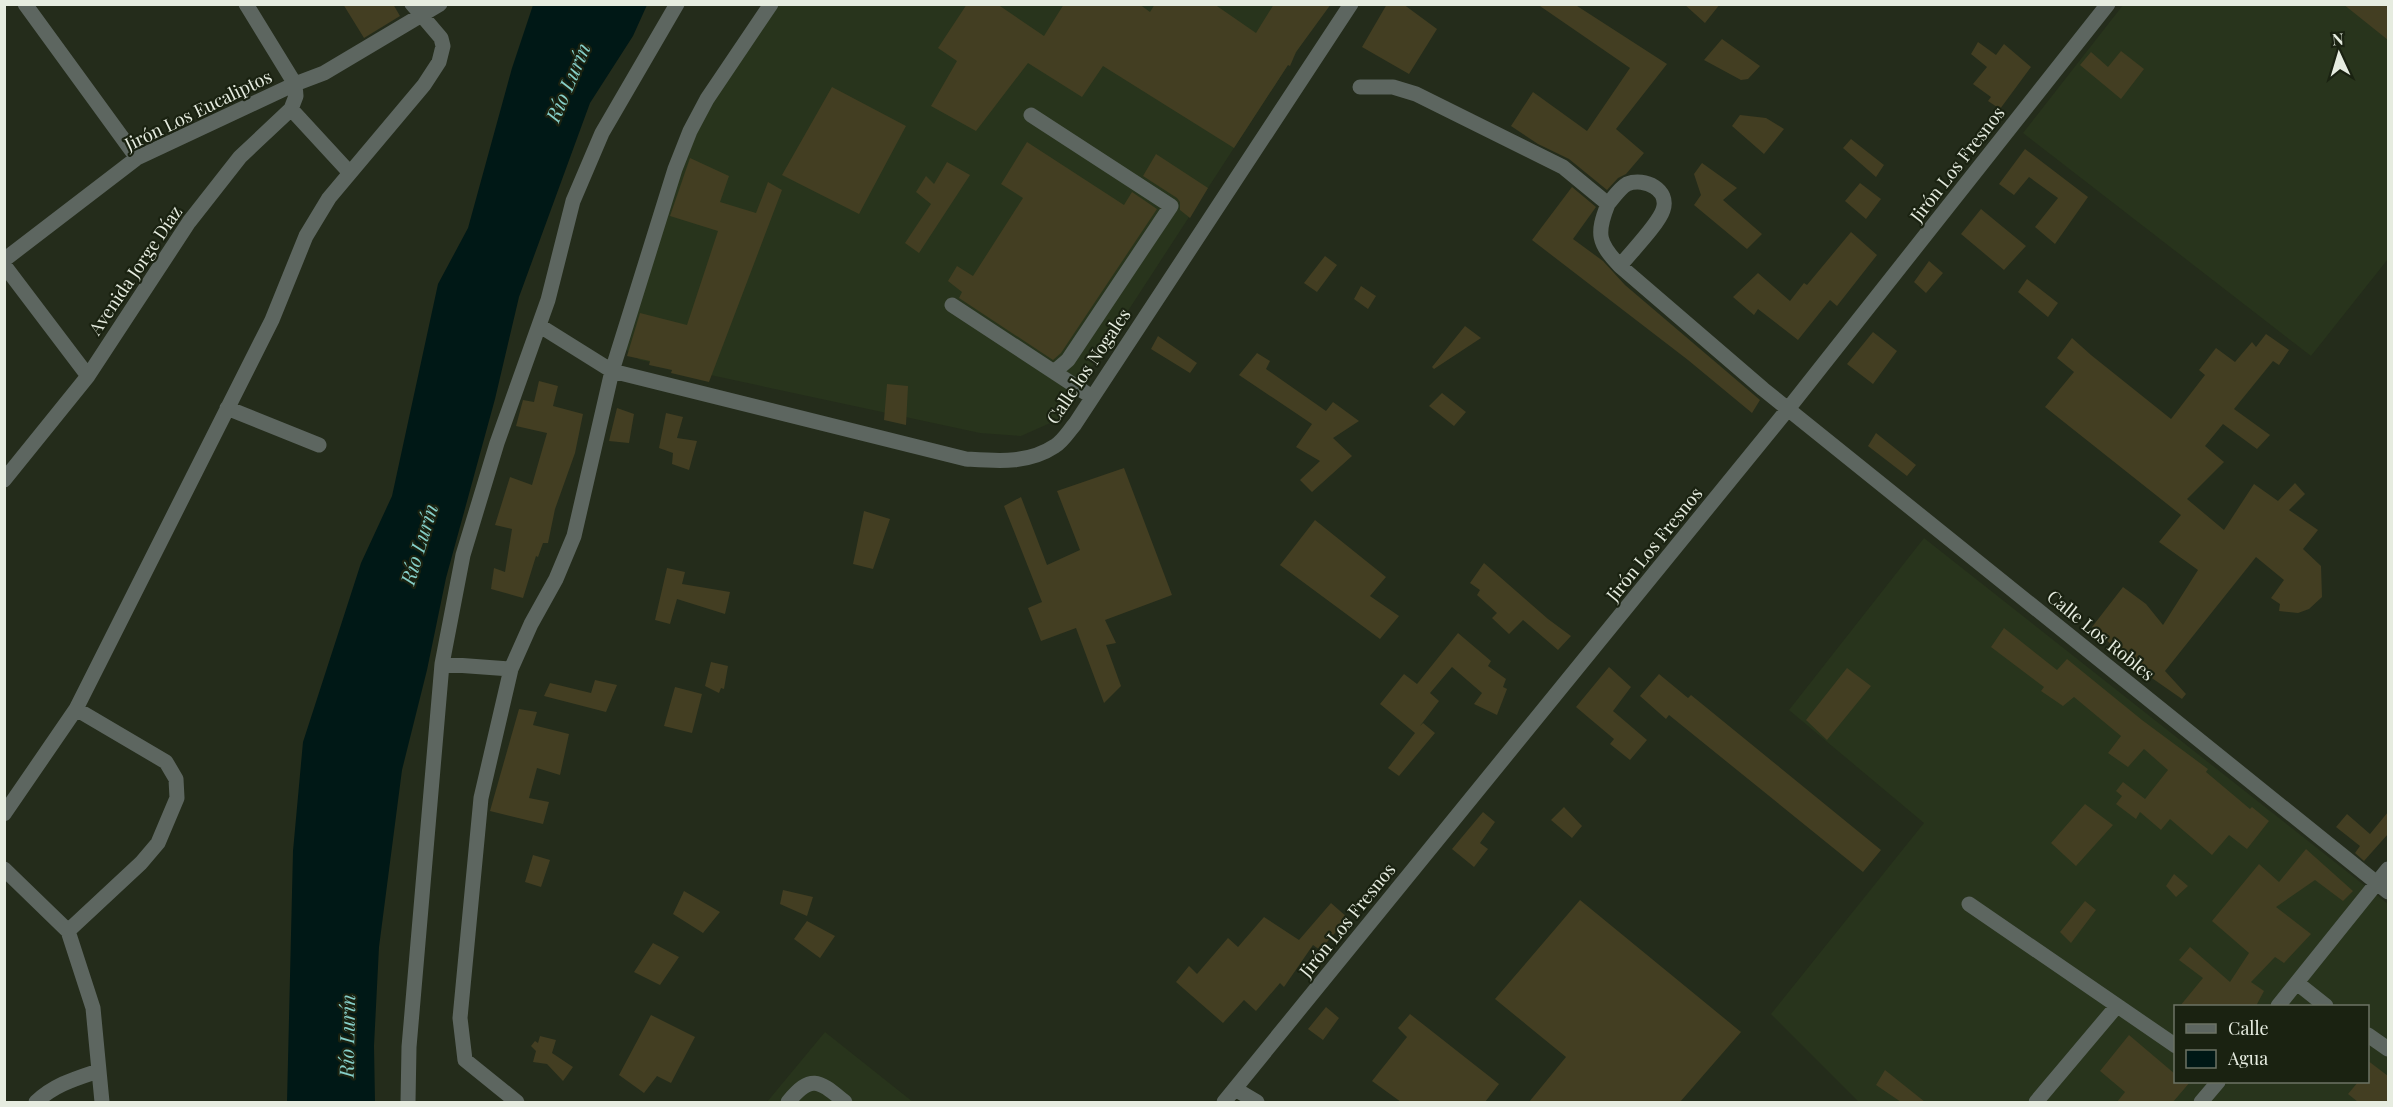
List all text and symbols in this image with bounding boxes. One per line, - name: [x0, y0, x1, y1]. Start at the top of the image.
- north arrow: [2309, 24, 2369, 84]
- text: N: [2331, 28, 2345, 49]
- water label: Río Lurín: [538, 38, 596, 127]
- street label: Jirón Los Eucaliptos: [119, 64, 276, 157]
- street label: Jirón Los Fresnos: [1904, 101, 2010, 228]
- street label: Avenida Jorge Díaz: [82, 201, 187, 340]
- street label: Calle los Nogales: [1040, 304, 1136, 428]
- street label: Jirón Los Fresnos: [1600, 482, 1708, 607]
- water label: Río Lurín: [393, 500, 443, 589]
- street label: Calle Los Robles: [2042, 584, 2160, 686]
- street label: Jirón Los Fresnos: [1293, 858, 1401, 983]
- water label: Río Lurín: [332, 994, 360, 1079]
- legend: [2174, 1005, 2369, 1083]
- text: Calle: [2228, 1016, 2269, 1040]
- text: Agua: [2227, 1046, 2268, 1070]

